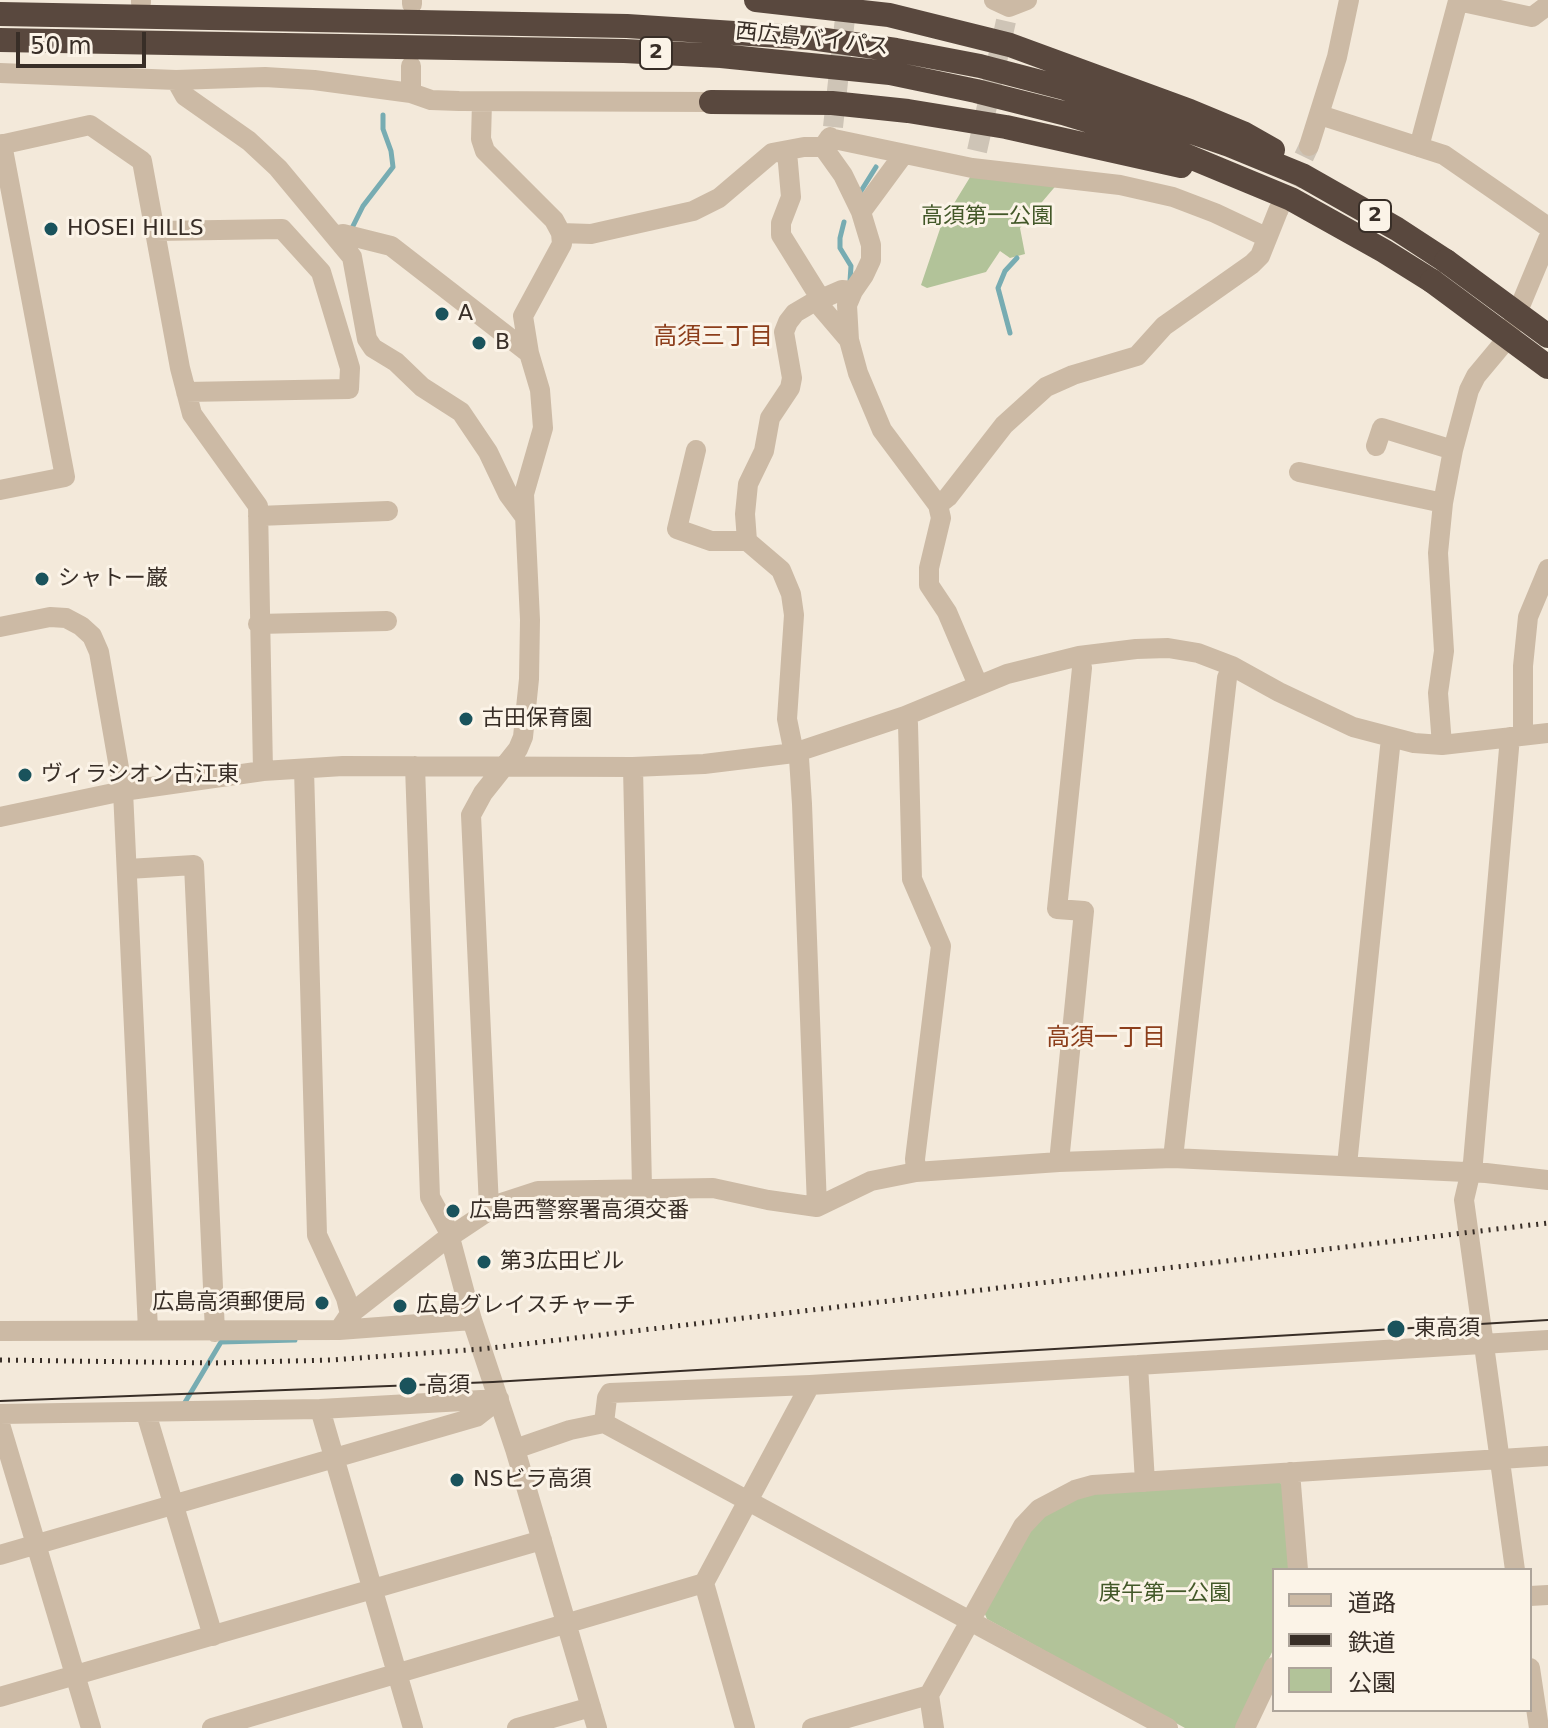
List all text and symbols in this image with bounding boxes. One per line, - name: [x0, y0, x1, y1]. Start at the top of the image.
- scale bar: [20, 16, 150, 66]
- street label: 西広島バイパス: [734, 19, 890, 61]
- text: 50 m: [30, 32, 92, 60]
- road number: 2: [640, 37, 672, 69]
- road number: 2: [1359, 200, 1391, 232]
- park label: 高須第一公園: [921, 204, 1053, 230]
- place label: HOSEI HILLS: [67, 216, 204, 242]
- marker: HOSEI HILLS: [42, 220, 60, 238]
- place label: A: [458, 301, 473, 327]
- marker: A: [433, 305, 451, 323]
- district label: 高須三丁目: [653, 324, 773, 352]
- place label: B: [495, 330, 510, 356]
- marker: B: [470, 334, 488, 352]
- place label: シャトー巌: [58, 566, 168, 592]
- marker: シャトー巌: [33, 570, 51, 588]
- place label: 古田保育園: [482, 706, 592, 732]
- marker: 古田保育園: [457, 710, 475, 728]
- place label: ヴィラシオン古江東: [41, 762, 239, 788]
- marker: ヴィラシオン古江東: [16, 766, 34, 784]
- district label: 高須一丁目: [1046, 1025, 1166, 1053]
- place label: 広島西警察署高須交番: [469, 1198, 689, 1224]
- marker: 広島西警察署高須交番: [444, 1202, 462, 1220]
- place label: 第3広田ビル: [500, 1249, 624, 1275]
- marker: 第3広田ビル: [475, 1253, 493, 1271]
- place label: 広島高須郵便局: [152, 1290, 306, 1316]
- place label: 広島グレイスチャーチ: [416, 1293, 636, 1319]
- marker: 広島高須郵便局: [313, 1294, 331, 1312]
- marker: 広島グレイスチャーチ: [391, 1297, 409, 1315]
- place label: 東高須: [1414, 1316, 1480, 1342]
- marker: 東高須: [1385, 1318, 1407, 1340]
- place label: 高須: [426, 1373, 470, 1399]
- marker: 高須: [397, 1375, 419, 1397]
- place label: NSビラ高須: [473, 1467, 591, 1493]
- marker: NSビラ高須: [448, 1471, 466, 1489]
- legend: [1272, 1568, 1532, 1712]
- park label: 庚午第一公園: [1099, 1581, 1231, 1607]
- text: 道路: [1348, 1589, 1396, 1617]
- text: 鉄道: [1348, 1629, 1396, 1657]
- text: 公園: [1348, 1669, 1396, 1697]

